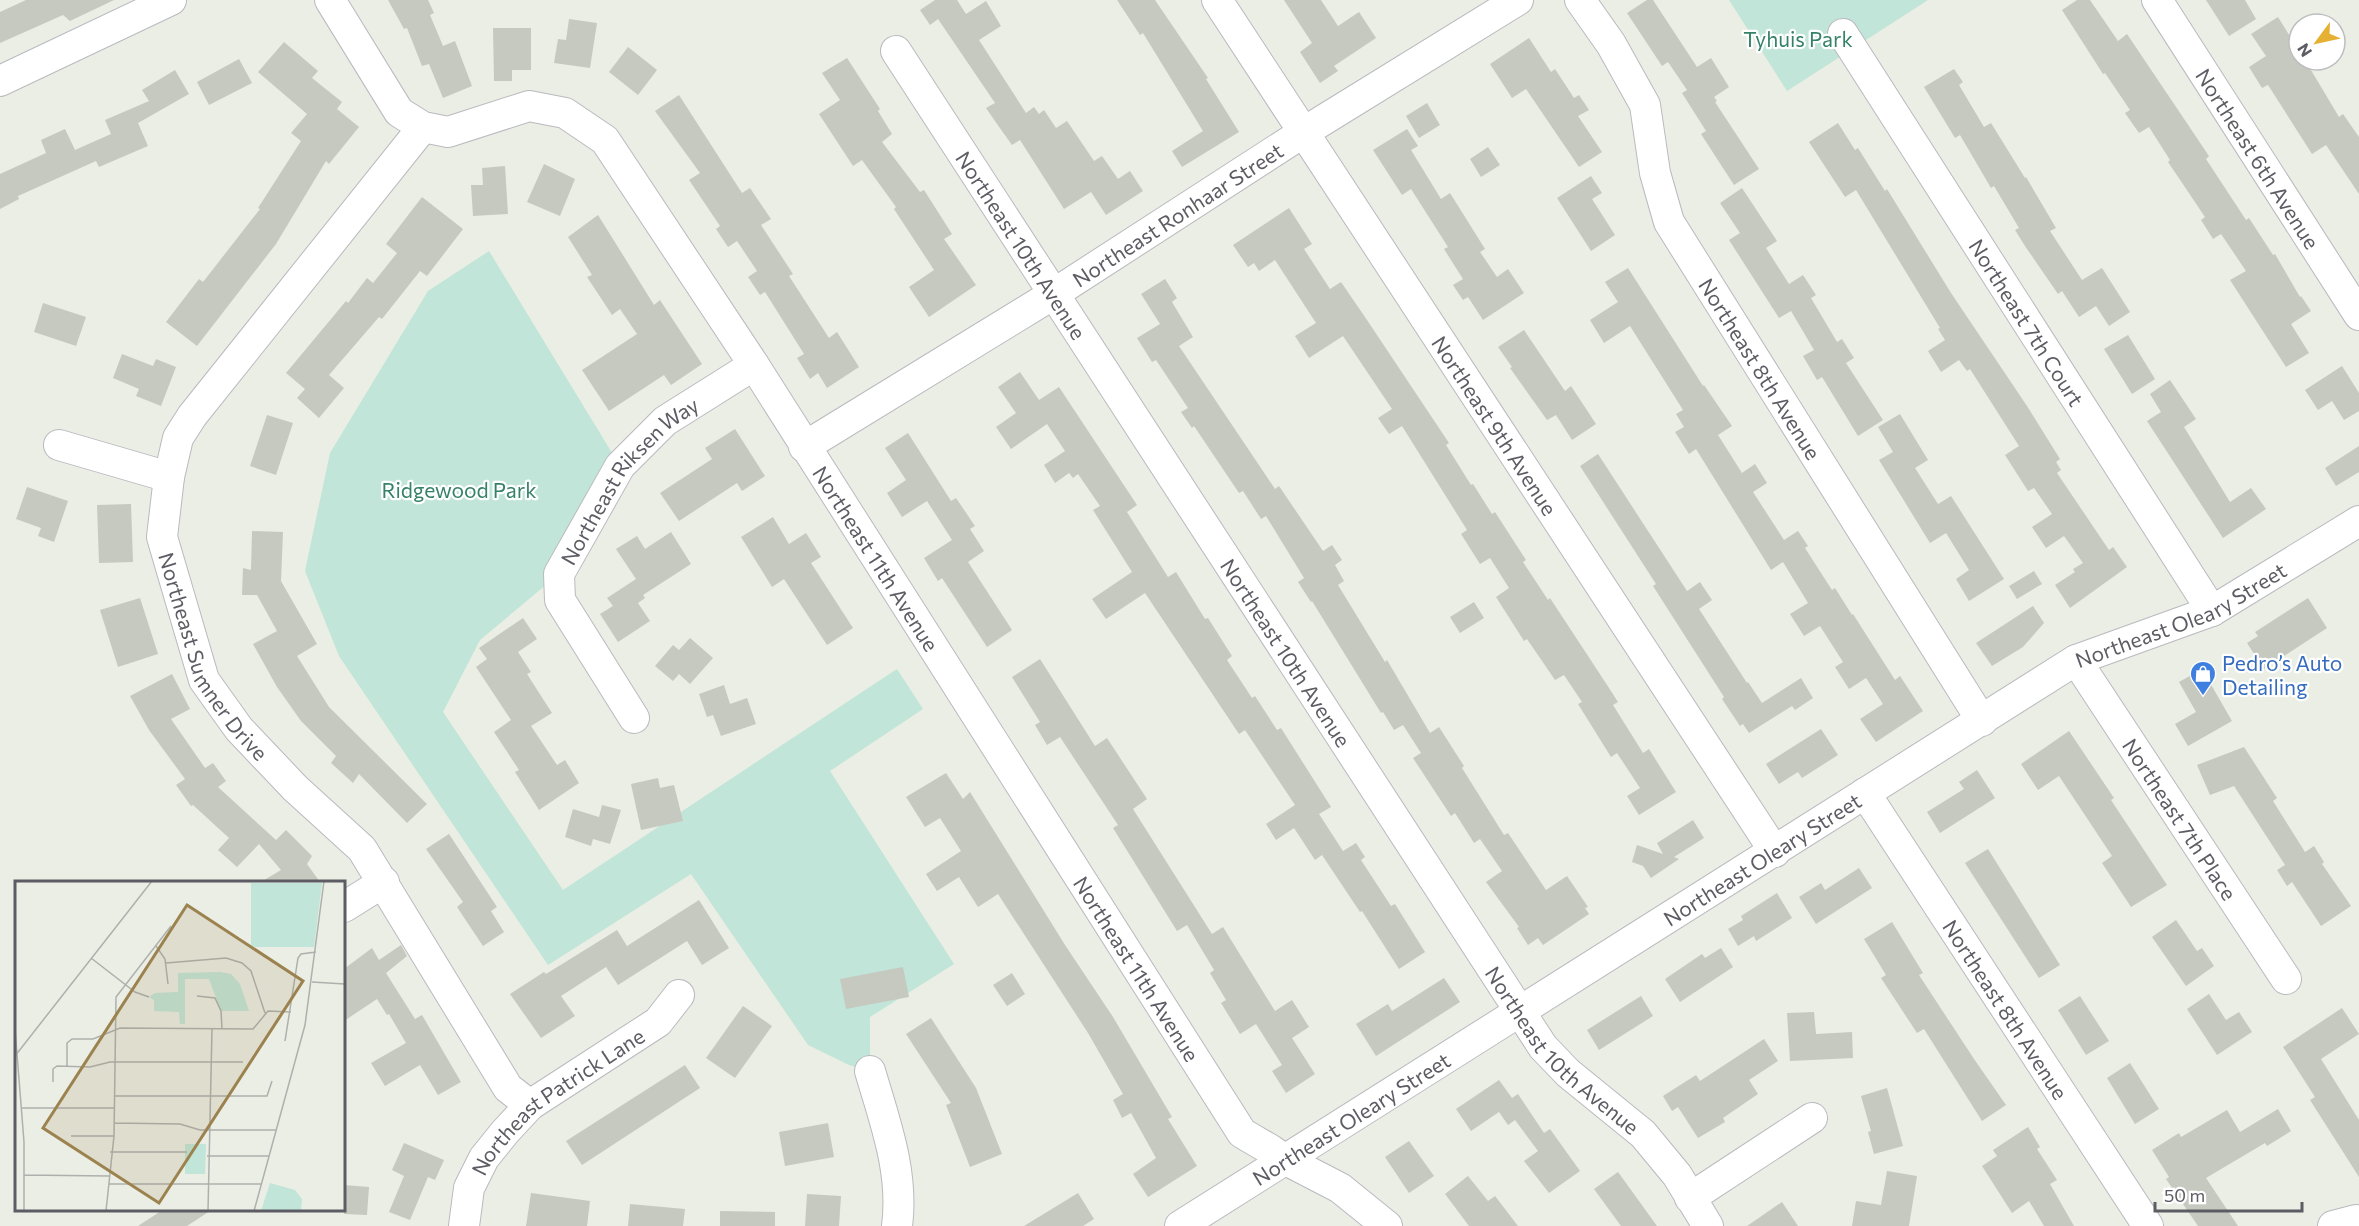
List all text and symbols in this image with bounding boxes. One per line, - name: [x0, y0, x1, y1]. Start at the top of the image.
- north arrow: [2287, 12, 2347, 72]
- park label: Tyhuis Park: [1743, 26, 1853, 51]
- text: N: [2293, 40, 2315, 61]
- street label: Northeast 6th Avenue: [2192, 63, 2325, 253]
- street label: Northeast Ronhaar Street: [1067, 137, 1287, 291]
- street label: Northeast 10th Avenue: [952, 146, 1092, 343]
- street label: Northeast 7th Court: [1965, 234, 2090, 410]
- street label: Northeast 8th Avenue: [1695, 273, 1827, 464]
- street label: Northeast 9th Avenue: [1428, 331, 1563, 519]
- street label: Northeast Riksen Way: [555, 391, 703, 569]
- street label: Northeast 11th Avenue: [809, 461, 945, 655]
- park label: Ridgewood Park: [381, 477, 537, 502]
- street label: Northeast Sumner Drive: [155, 549, 274, 765]
- street label: Northeast 10th Avenue: [1216, 554, 1357, 751]
- street label: Northeast Oleary Street: [2071, 556, 2290, 672]
- place label: Pedro’s Auto Detailing: [2222, 650, 2342, 699]
- shop icon: Pedro’s Auto Detailing: [2188, 659, 2218, 697]
- street label: Northeast 7th Place: [2118, 733, 2243, 904]
- street label: Northeast Oleary Street: [1658, 787, 1865, 930]
- street label: Northeast 11th Avenue: [1069, 871, 1205, 1065]
- inset map: [15, 881, 345, 1211]
- street label: Northeast 8th Avenue: [1938, 915, 2074, 1103]
- street label: Northeast 10th Avenue: [1481, 961, 1645, 1139]
- street label: Northeast Patrick Lane: [465, 1022, 648, 1179]
- street label: Northeast Oleary Street: [1247, 1046, 1454, 1190]
- scale bar: [2155, 1175, 2302, 1213]
- text: 50 m: [2164, 1184, 2205, 1206]

